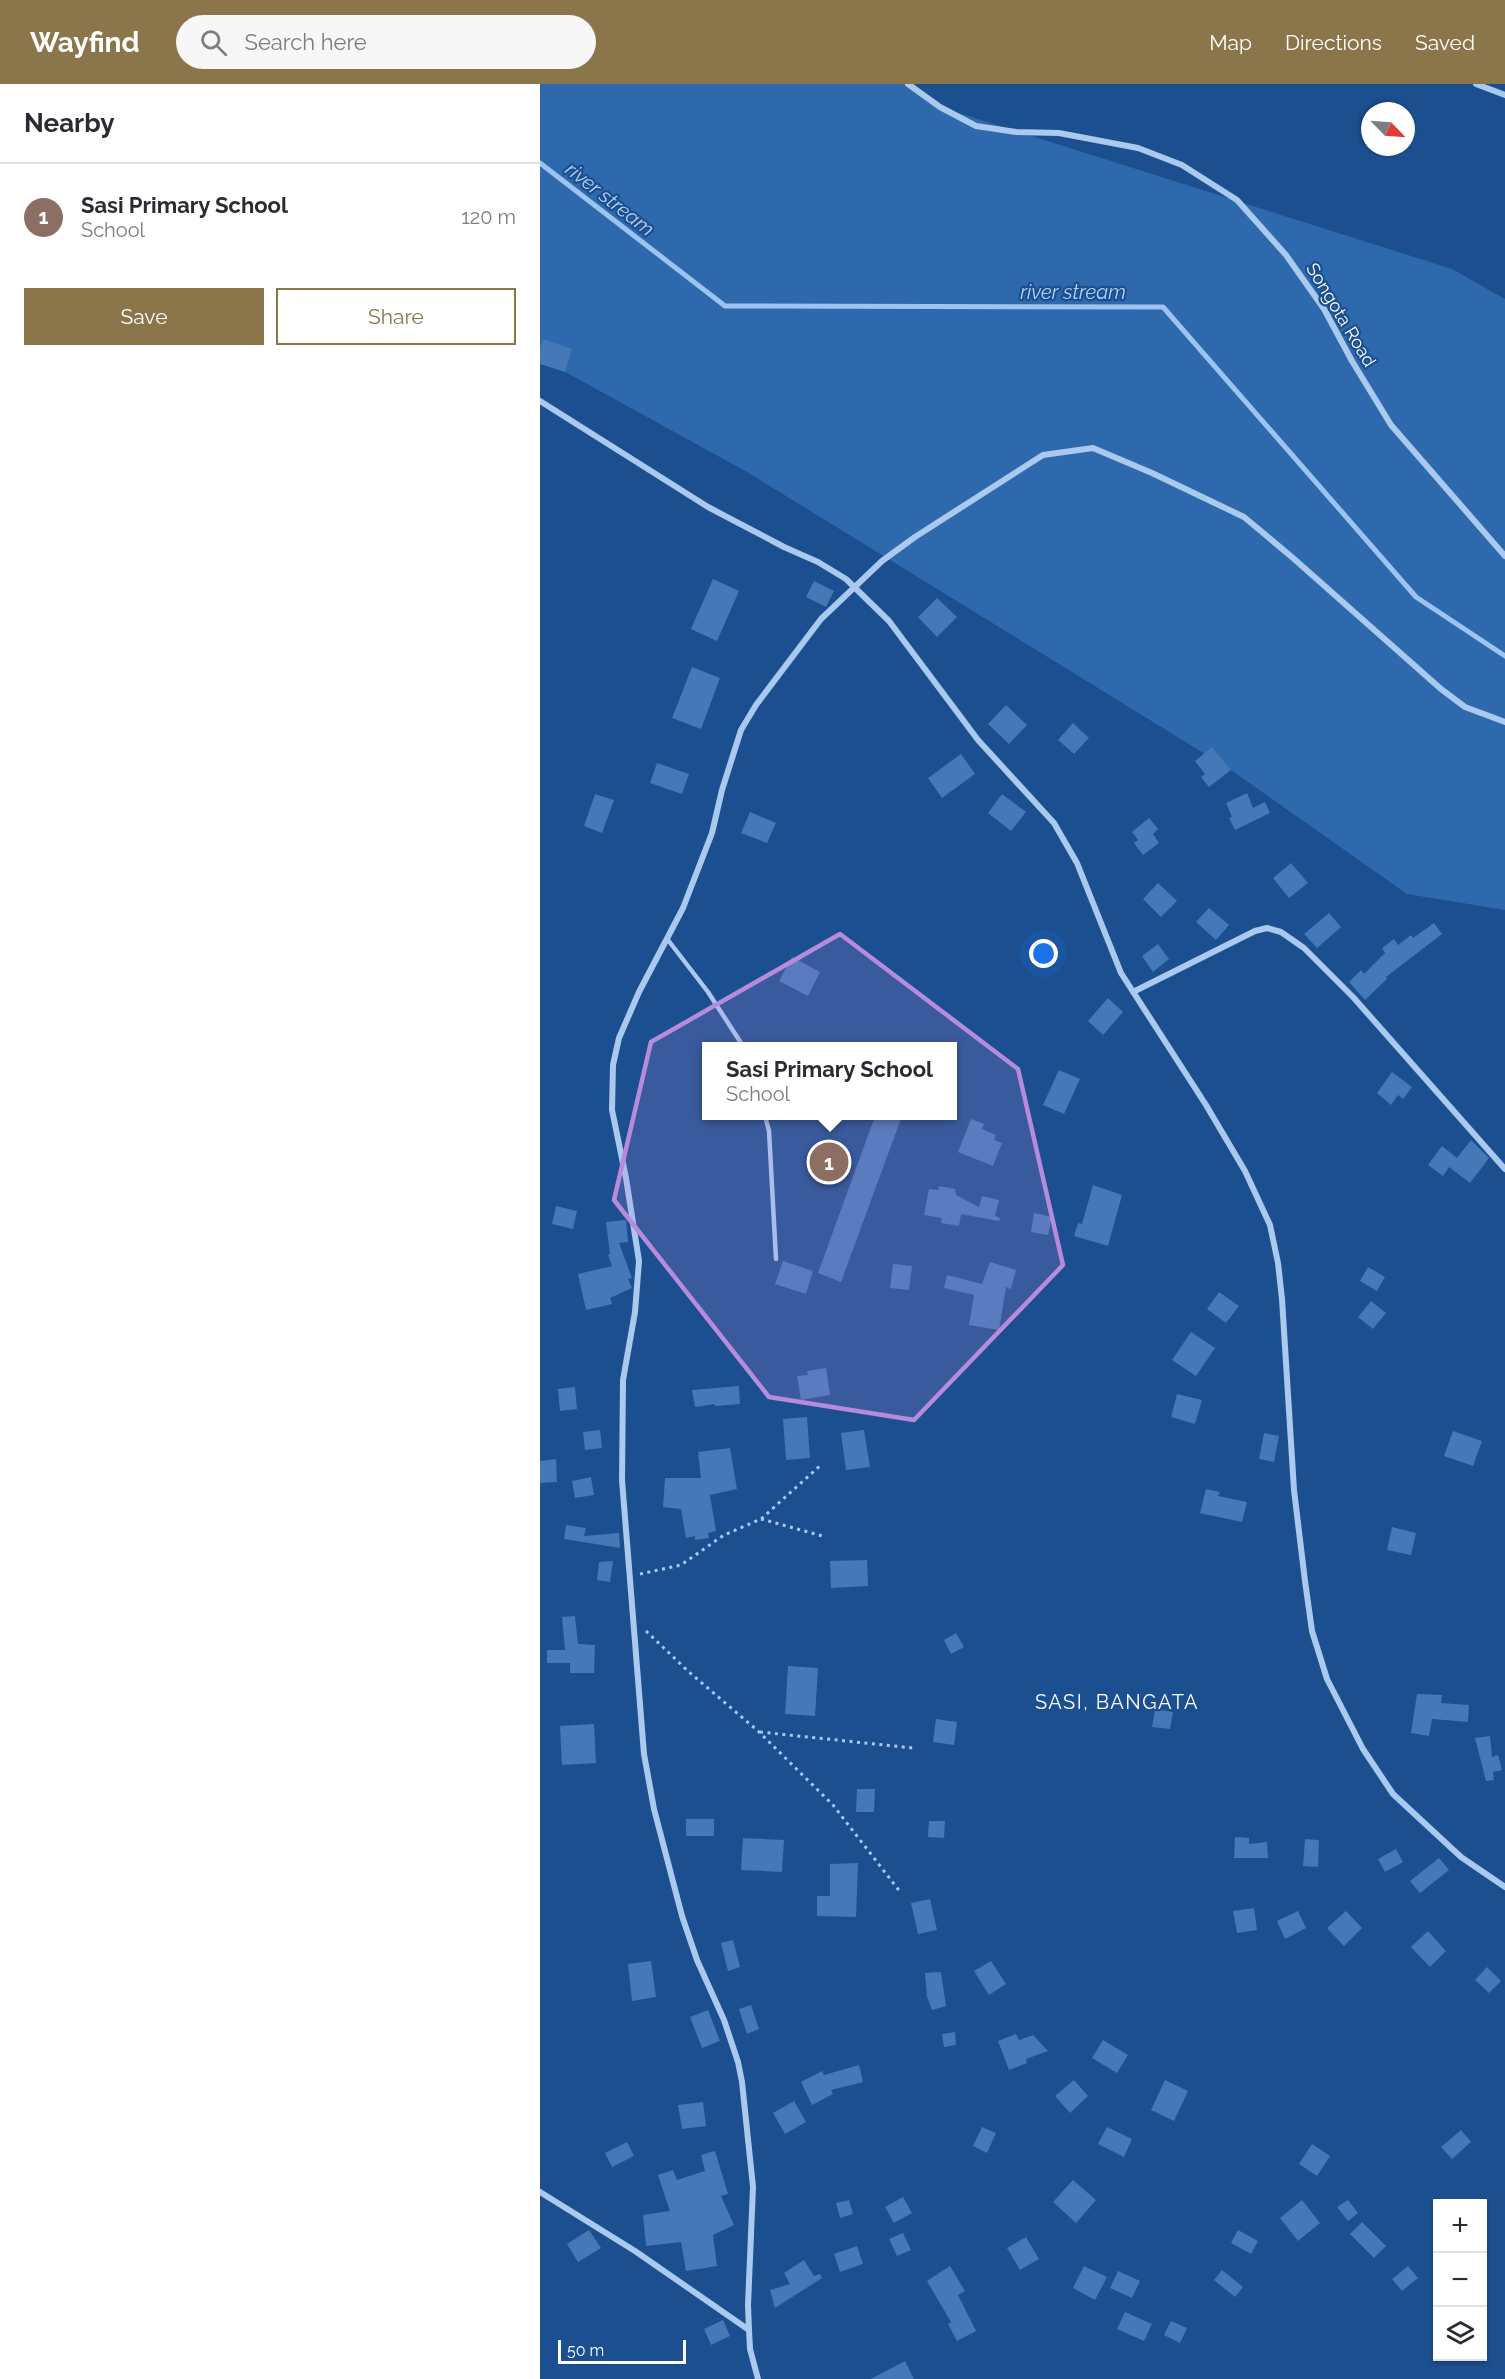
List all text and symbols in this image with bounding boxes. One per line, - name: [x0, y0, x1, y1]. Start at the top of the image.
- search box: [176, 15, 596, 69]
- text: Wayfind: [30, 26, 140, 59]
- icon: search: [197, 26, 230, 59]
- text: Search here: [245, 29, 367, 55]
- text: Map: [1209, 30, 1252, 55]
- text: Directions: [1285, 30, 1382, 55]
- text: Saved: [1415, 30, 1475, 55]
- north arrow: [1361, 102, 1415, 156]
- text: Nearby: [24, 108, 114, 138]
- water label: river stream: [561, 157, 659, 241]
- text: Sasi Primary School: [81, 192, 288, 218]
- text: 1: [39, 205, 48, 229]
- text: 120 m: [461, 205, 516, 229]
- text: School: [81, 218, 145, 242]
- street label: Songota Road: [1302, 259, 1381, 370]
- water label: river stream: [1020, 280, 1126, 304]
- button: Save: [24, 288, 264, 345]
- button: Share: [276, 288, 516, 345]
- your location: [1029, 939, 1058, 968]
- popup: [702, 1042, 957, 1120]
- text: Sasi Primary School: [726, 1056, 933, 1082]
- text: School: [726, 1082, 790, 1106]
- pin: 1: [810, 1140, 848, 1184]
- district label: SASI, BANGATA: [1035, 1690, 1199, 1714]
- map controls: [1433, 2199, 1487, 2361]
- button: +: [1433, 2199, 1487, 2253]
- button: −: [1433, 2253, 1487, 2307]
- button: layers: [1433, 2307, 1487, 2361]
- scale bar: [558, 2337, 686, 2364]
- text: 50 m: [567, 2341, 604, 2360]

